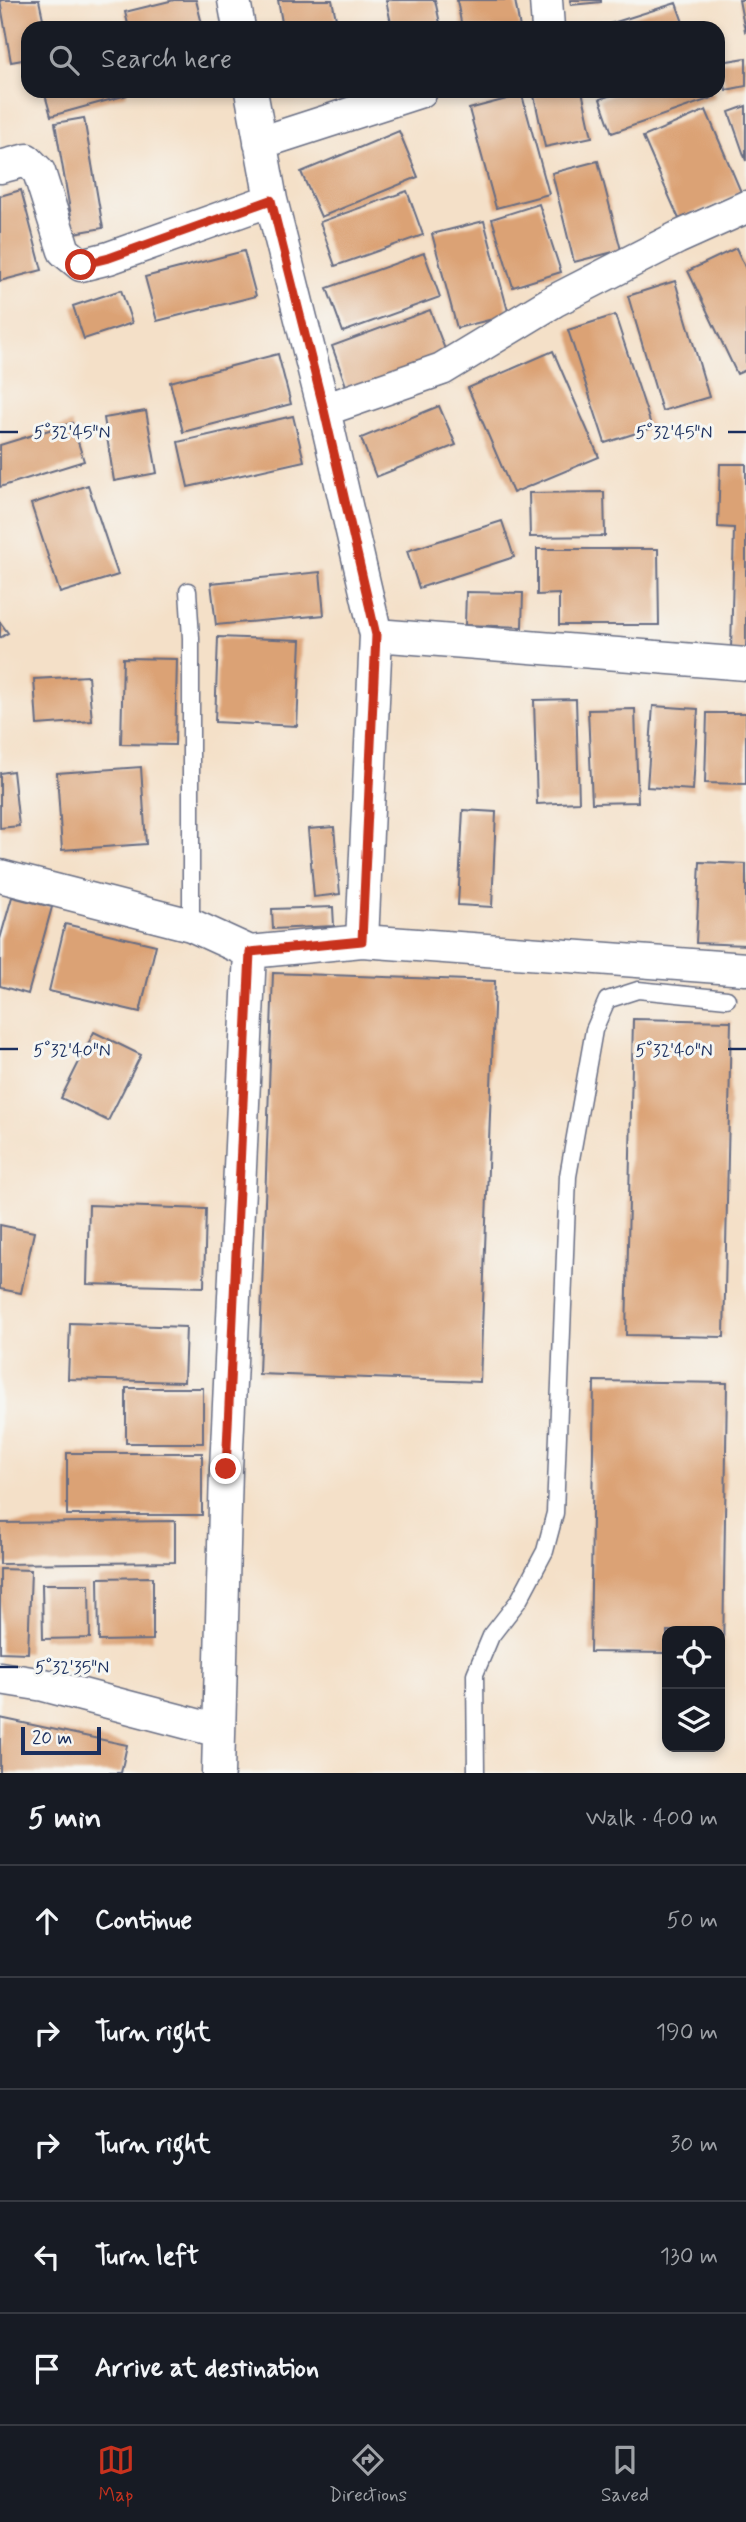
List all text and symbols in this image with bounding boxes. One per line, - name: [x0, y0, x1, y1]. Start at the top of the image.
- search box: [21, 21, 725, 98]
- icon: search: [45, 41, 83, 79]
- text: Search here: [101, 43, 232, 77]
- route start: [65, 249, 96, 280]
- text: 5°32'45"N: [34, 421, 110, 445]
- text: 5°32'45"N: [636, 421, 712, 445]
- text: 5°32'40"N: [33, 1039, 111, 1063]
- text: 5°32'40"N: [635, 1039, 713, 1063]
- route end: [210, 1453, 241, 1484]
- map controls: [662, 1626, 725, 1752]
- button: locate: [662, 1626, 725, 1689]
- text: 5°32'35"N: [35, 1656, 109, 1680]
- button: layers: [662, 1689, 725, 1752]
- scale bar: [21, 1724, 102, 1756]
- text: 20 m: [32, 1726, 72, 1751]
- text: 5 min: [28, 1799, 102, 1838]
- text: Walk · 400 m: [586, 1804, 718, 1834]
- icon: ahead: [28, 1902, 66, 1940]
- text: Continue: [95, 1904, 192, 1938]
- text: 50 m: [667, 1906, 718, 1936]
- icon: right: [28, 2014, 66, 2052]
- text: Turn right: [95, 2016, 211, 2050]
- text: 190 m: [656, 2018, 718, 2048]
- icon: right: [28, 2126, 66, 2164]
- text: Turn right: [95, 2128, 211, 2162]
- text: 30 m: [670, 2130, 718, 2160]
- icon: left: [28, 2238, 66, 2276]
- text: Turn left: [95, 2240, 199, 2274]
- text: 130 m: [660, 2242, 718, 2272]
- icon: arrive: [28, 2350, 66, 2388]
- text: Arrive at destination: [95, 2352, 319, 2386]
- tab: Map: [97, 2441, 135, 2508]
- tab: Directions: [329, 2441, 407, 2508]
- tab: Saved: [601, 2441, 649, 2508]

